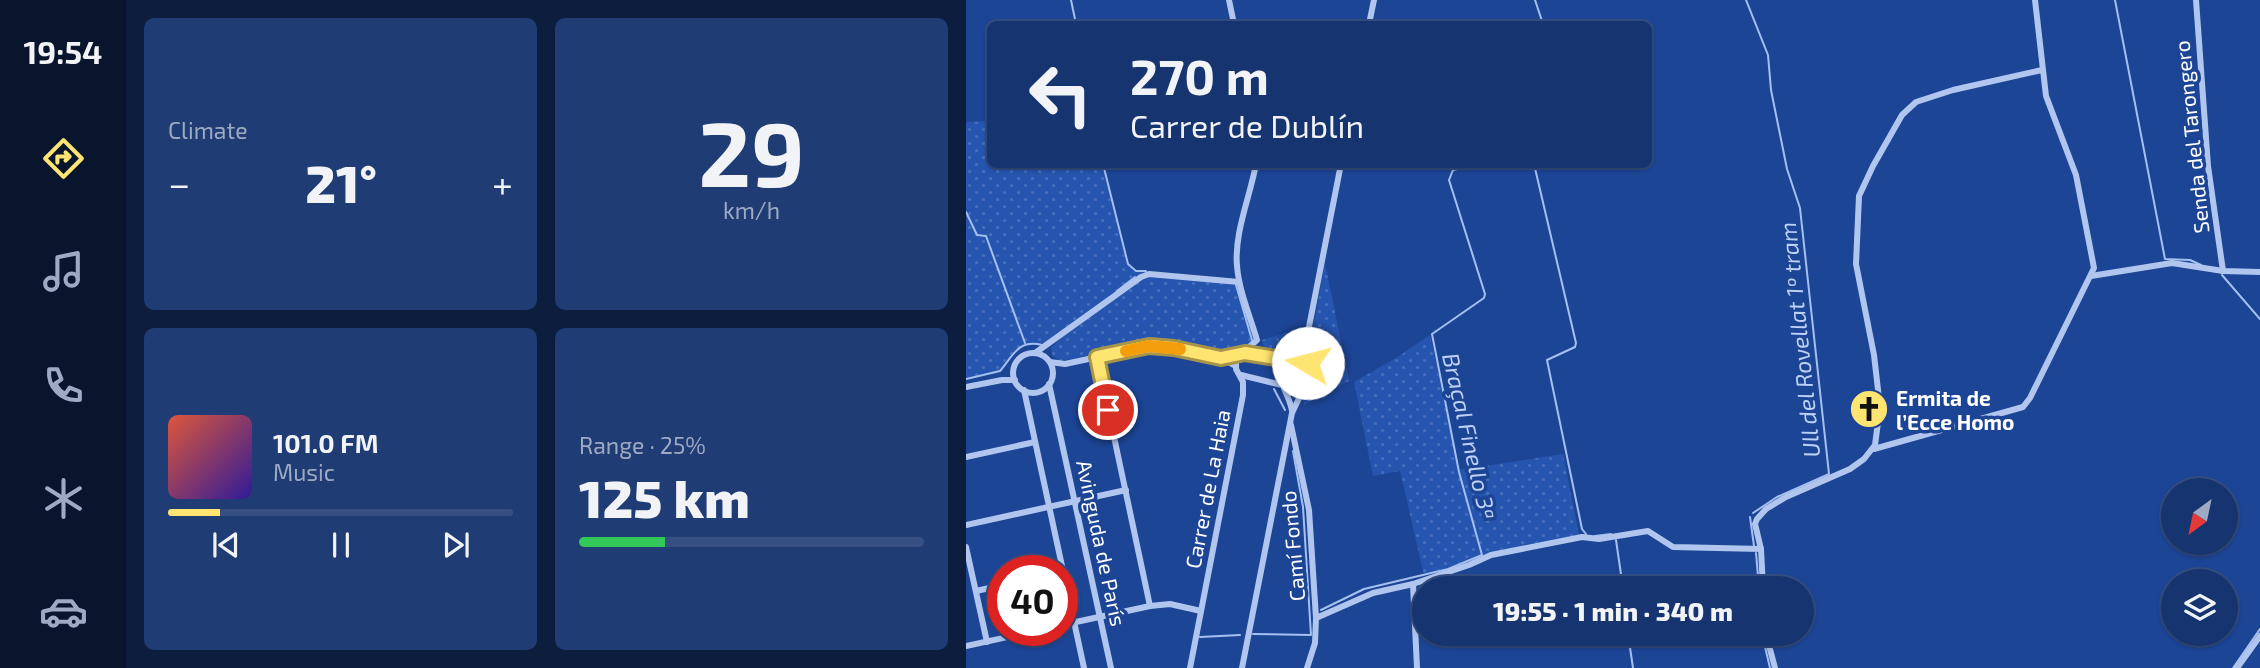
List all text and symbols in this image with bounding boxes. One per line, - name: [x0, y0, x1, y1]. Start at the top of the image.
- text: 19:54: [24, 32, 102, 70]
- street label: Senda del Tarongero: [2168, 39, 2214, 235]
- text: 270 m: [1130, 46, 1269, 105]
- icon: left: [1015, 49, 1106, 140]
- text: 29: [698, 96, 805, 205]
- text: Carrer de Dublín: [1130, 106, 1364, 144]
- text: Climate: [168, 116, 248, 144]
- icon: directions: [39, 134, 88, 183]
- text: 21°: [305, 151, 377, 213]
- text: −: [168, 160, 190, 206]
- text: +: [492, 160, 513, 206]
- text: km/h: [723, 196, 780, 224]
- water label: Ull del Rovellat 1º tram: [1773, 221, 1825, 459]
- icon: music: [39, 247, 88, 296]
- position arrow: [1271, 326, 1345, 400]
- water label: Braçal Finello 3ª: [1436, 350, 1503, 522]
- icon: phone: [39, 361, 88, 410]
- pin: [1078, 380, 1138, 440]
- place label: Ermita de l’Ecce Homo: [1896, 385, 2014, 434]
- church icon: Ermita de l’Ecce Homo: [1848, 388, 1890, 430]
- icon: arrive: [1089, 391, 1127, 429]
- street label: Carrer de La Haia: [1179, 407, 1235, 571]
- text: 101.0 FM: [273, 427, 379, 458]
- text: Range · 25%: [579, 431, 706, 459]
- text: Music: [273, 458, 335, 486]
- street label: Avinguda de París: [1072, 458, 1132, 628]
- text: 125 km: [579, 466, 750, 528]
- icon: climate: [39, 474, 88, 523]
- north arrow: [2161, 478, 2238, 555]
- map controls: [2161, 478, 2238, 646]
- street label: Camí Fondo: [1275, 490, 1309, 602]
- icon: previous: [207, 526, 245, 564]
- icon: pause: [322, 526, 360, 564]
- icon: next: [437, 526, 475, 564]
- speed limit sign: 40: [987, 555, 1078, 646]
- button: layers: [2161, 569, 2238, 646]
- icon: car: [39, 587, 88, 636]
- text: 19:55 · 1 min · 340 m: [1493, 595, 1733, 626]

